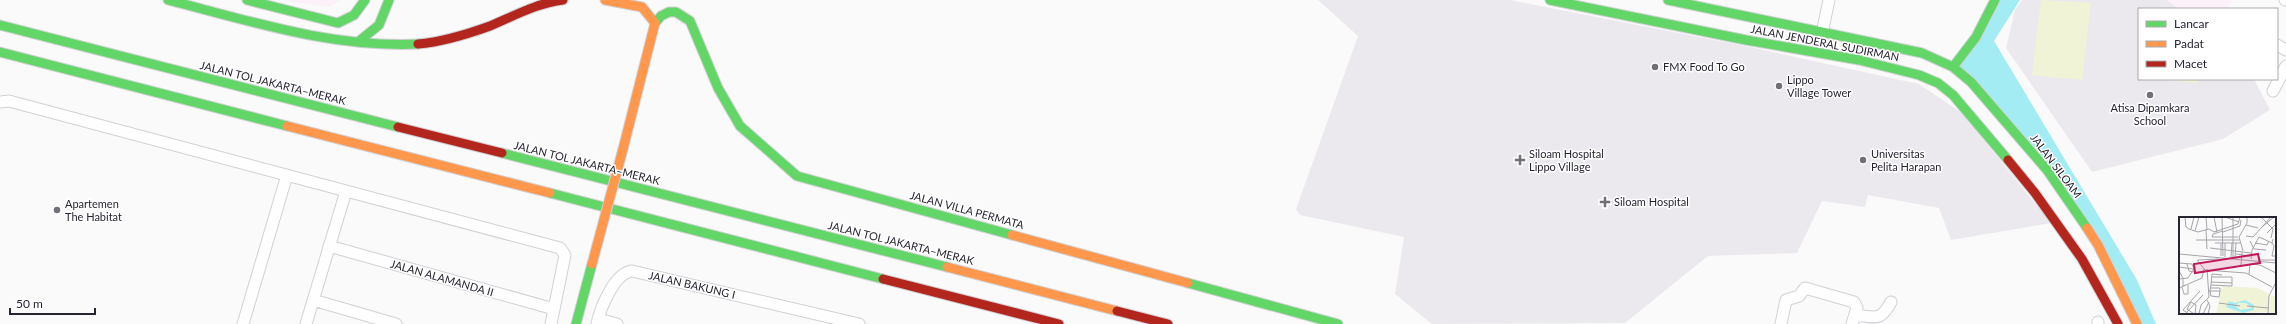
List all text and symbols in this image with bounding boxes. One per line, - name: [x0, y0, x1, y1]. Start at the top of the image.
- legend: [2138, 8, 2278, 80]
- text: Lancar: [2174, 16, 2210, 31]
- street label: JALAN JENDERAL SUDIRMAN: [1750, 22, 1900, 63]
- text: Padat: [2174, 36, 2205, 51]
- text: Macet: [2174, 56, 2208, 71]
- street label: JALAN TOL JAKARTA–MERAK: [199, 58, 348, 107]
- place label: FMX Food To Go: [1663, 60, 1745, 73]
- marker: FMX Food To Go: [1650, 62, 1660, 72]
- place label: Lippo Village Tower: [1787, 73, 1851, 99]
- marker: Lippo Village Tower: [1774, 81, 1784, 91]
- marker: Atisa Dipamkara School: [2145, 90, 2155, 100]
- place label: Atisa Dipamkara School: [2111, 101, 2189, 127]
- street label: JALAN SILOAM: [2028, 131, 2085, 200]
- street label: JALAN TOL JAKARTA–MERAK: [513, 138, 662, 187]
- place label: Siloam Hospital Lippo Village: [1529, 147, 1604, 173]
- place label: Universitas Pelita Harapan: [1871, 147, 1941, 173]
- marker: Siloam Hospital Lippo Village: [1514, 154, 1526, 166]
- marker: Universitas Pelita Harapan: [1858, 155, 1868, 165]
- street label: JALAN VILLA PERMATA: [909, 188, 1026, 231]
- place label: Siloam Hospital: [1614, 195, 1689, 208]
- marker: Siloam Hospital: [1599, 196, 1611, 208]
- place label: Apartemen The Habitat: [65, 197, 122, 223]
- marker: Apartemen The Habitat: [52, 205, 62, 215]
- inset map: [2179, 217, 2276, 314]
- street label: JALAN TOL JAKARTA–MERAK: [827, 218, 976, 267]
- street label: JALAN ALAMANDA II: [389, 257, 495, 298]
- street label: JALAN BAKUNG I: [648, 268, 737, 301]
- scale bar: [10, 290, 95, 316]
- text: 50 m: [16, 296, 43, 311]

